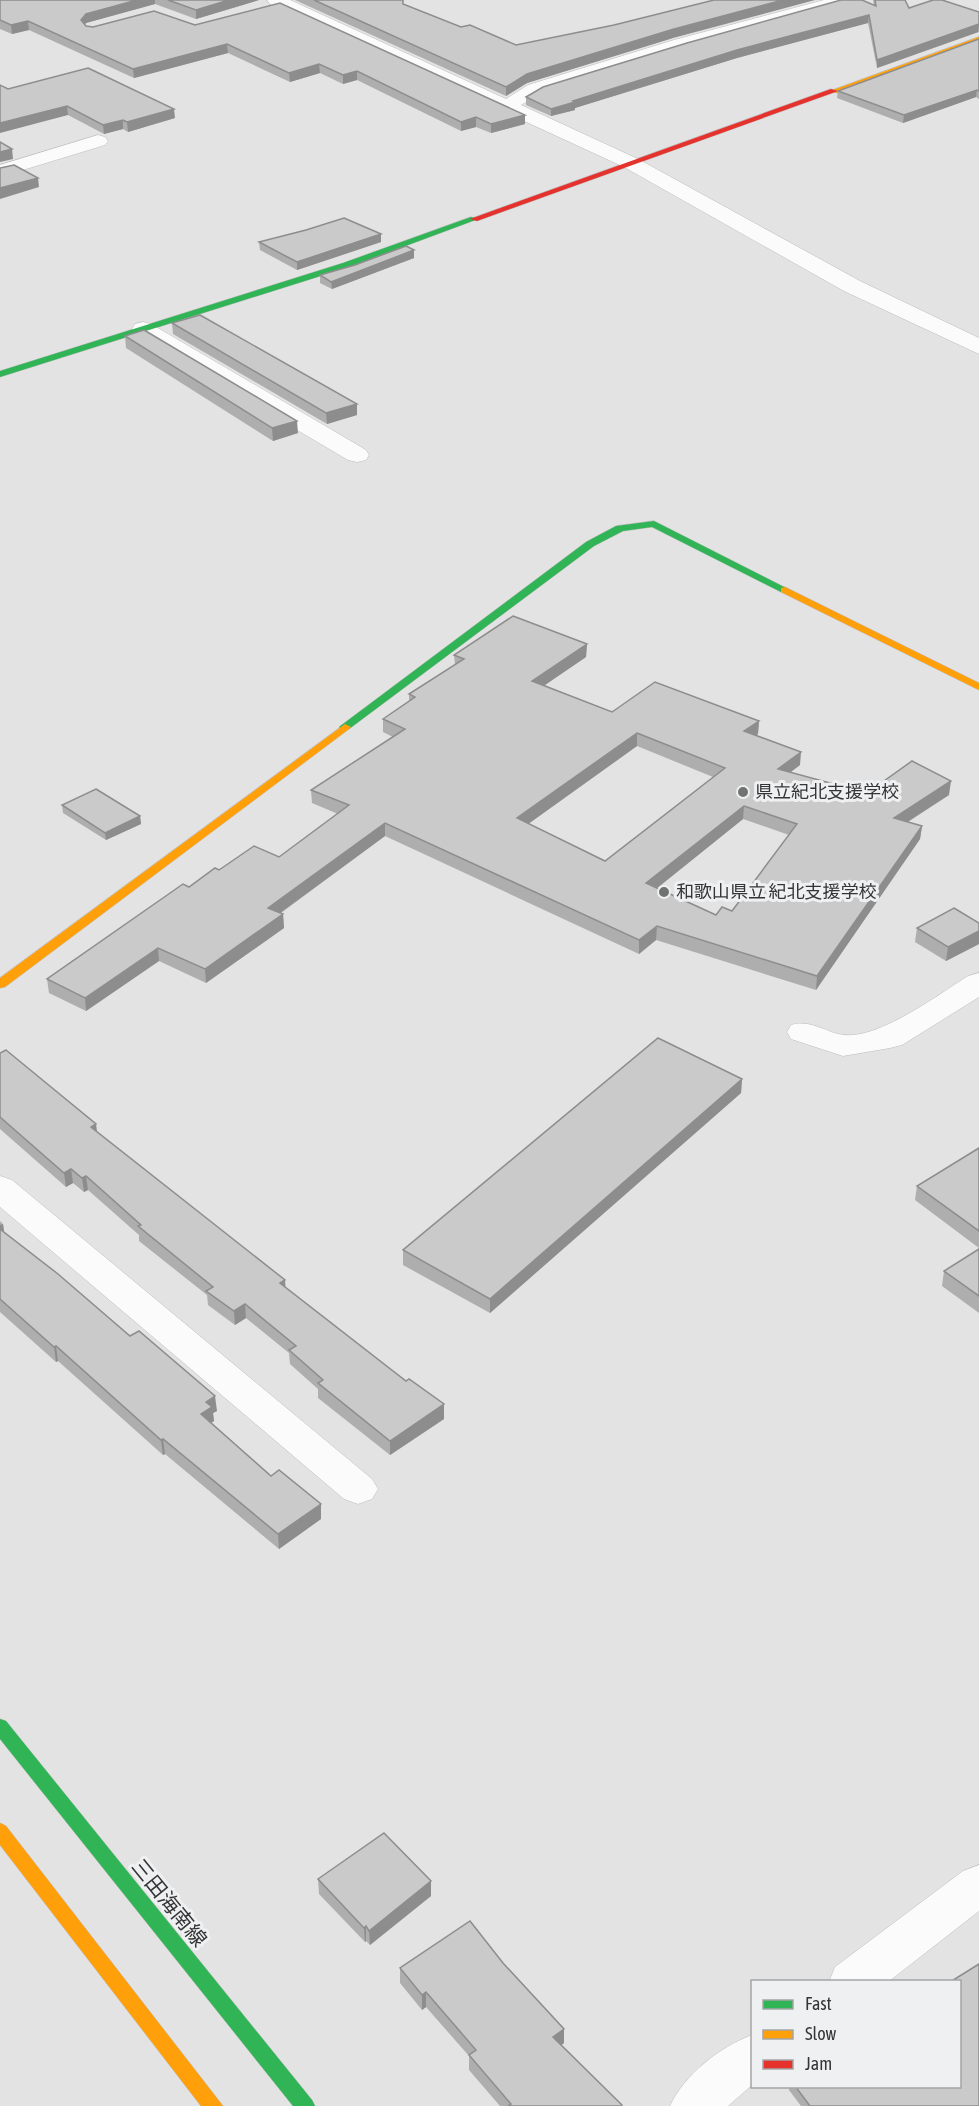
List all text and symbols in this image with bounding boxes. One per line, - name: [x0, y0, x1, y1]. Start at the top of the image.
- place label: 県立紀北支援学校: [755, 781, 899, 802]
- marker: 県立紀北支援学校: [736, 785, 750, 799]
- place label: 和歌山県立 紀北支援学校: [676, 881, 876, 902]
- marker: 和歌山県立 紀北支援学校: [657, 885, 671, 899]
- street label: 三田海南線: [127, 1854, 212, 1951]
- legend: [751, 1980, 961, 2088]
- text: Fast: [805, 1993, 832, 2014]
- text: Slow: [805, 2023, 836, 2044]
- text: Jam: [805, 2053, 832, 2074]

